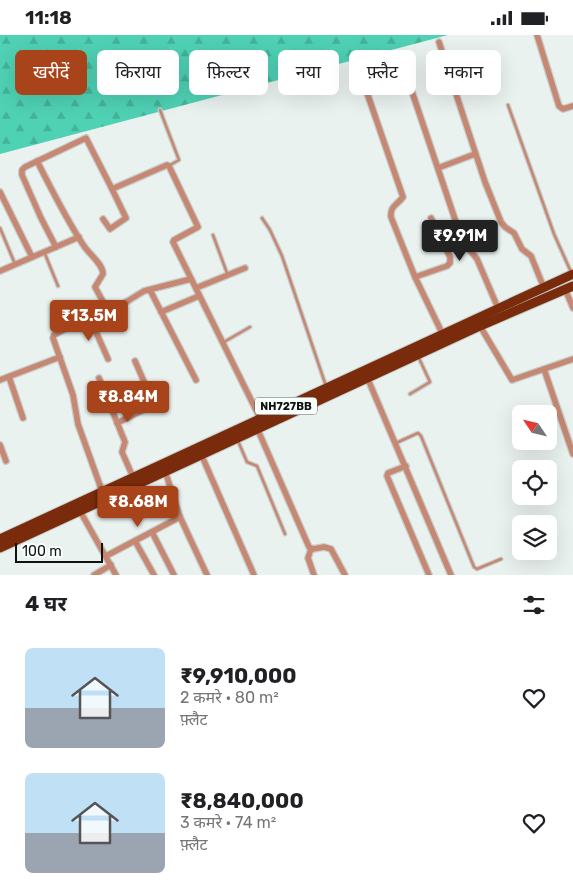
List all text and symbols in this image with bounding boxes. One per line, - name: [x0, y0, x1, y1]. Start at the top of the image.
- text: 11:18: [25, 6, 72, 29]
- chip: खरीदें: [15, 50, 87, 95]
- chip: किराया: [97, 50, 179, 95]
- chip: फ़िल्टर: [189, 50, 268, 95]
- chip: नया: [278, 50, 339, 95]
- chip: फ़्लैट: [349, 50, 416, 95]
- chip: मकान: [426, 50, 501, 95]
- pin: ₹9.91M: [419, 219, 501, 262]
- text: ₹9.91M: [433, 226, 487, 245]
- pin: ₹13.5M: [48, 299, 130, 342]
- text: ₹13.5M: [61, 306, 117, 325]
- pin: ₹8.84M: [87, 381, 169, 423]
- text: ₹8.84M: [98, 387, 158, 406]
- road number: NH727BB: [255, 397, 317, 415]
- north arrow: [512, 405, 558, 450]
- map controls: [512, 405, 557, 560]
- button: locate: [512, 460, 557, 505]
- pin: ₹8.68M: [97, 485, 179, 528]
- text: ₹8.68M: [108, 492, 168, 511]
- button: layers: [512, 515, 557, 560]
- scale bar: [15, 540, 102, 563]
- text: 100 m: [22, 543, 62, 560]
- text: 4 घर: [25, 591, 67, 616]
- icon: filters: [520, 591, 548, 619]
- text: ₹9,910,000: [180, 663, 297, 688]
- icon: home: [65, 668, 125, 728]
- icon: heart: [520, 684, 548, 712]
- text: 2 कमरे · 80 m²: [180, 688, 279, 707]
- text: फ़्लैट: [180, 710, 208, 729]
- text: ₹8,840,000: [180, 788, 304, 813]
- icon: home: [65, 793, 125, 853]
- icon: heart: [520, 809, 548, 837]
- text: 3 कमरे · 74 m²: [180, 813, 276, 832]
- text: फ़्लैट: [180, 835, 208, 854]

